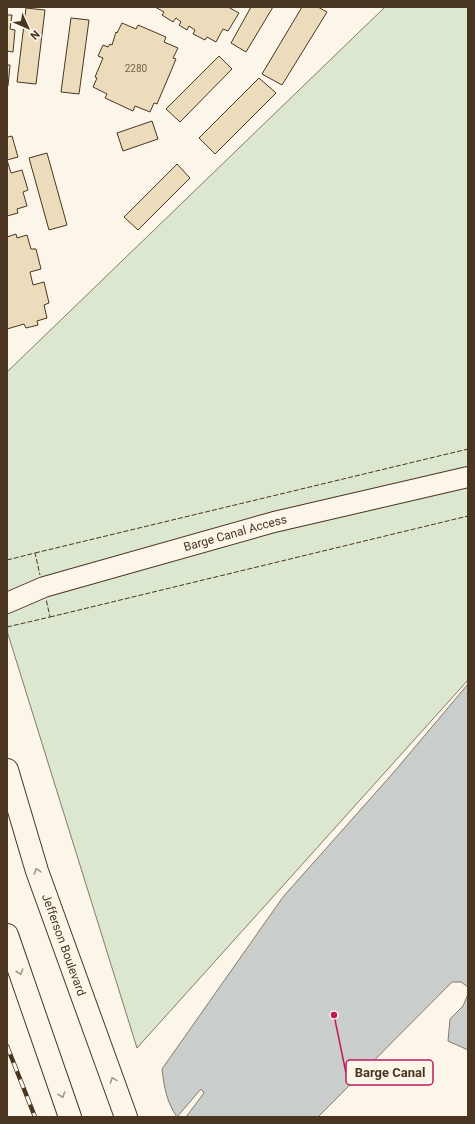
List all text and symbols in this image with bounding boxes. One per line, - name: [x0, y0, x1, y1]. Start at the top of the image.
- north arrow: [8, 8, 48, 48]
- text: N: [27, 27, 42, 42]
- house number: 2280: [125, 63, 148, 74]
- street label: Barge Canal Access: [182, 512, 288, 554]
- one-way arrow: [33, 868, 42, 875]
- street label: Jefferson Boulevard: [39, 892, 89, 998]
- one-way arrow: [15, 968, 23, 975]
- callout: Barge Canal: [346, 1060, 433, 1085]
- text: Barge Canal: [355, 1065, 425, 1080]
- one-way arrow: [109, 1077, 118, 1084]
- one-way arrow: [57, 1091, 66, 1098]

